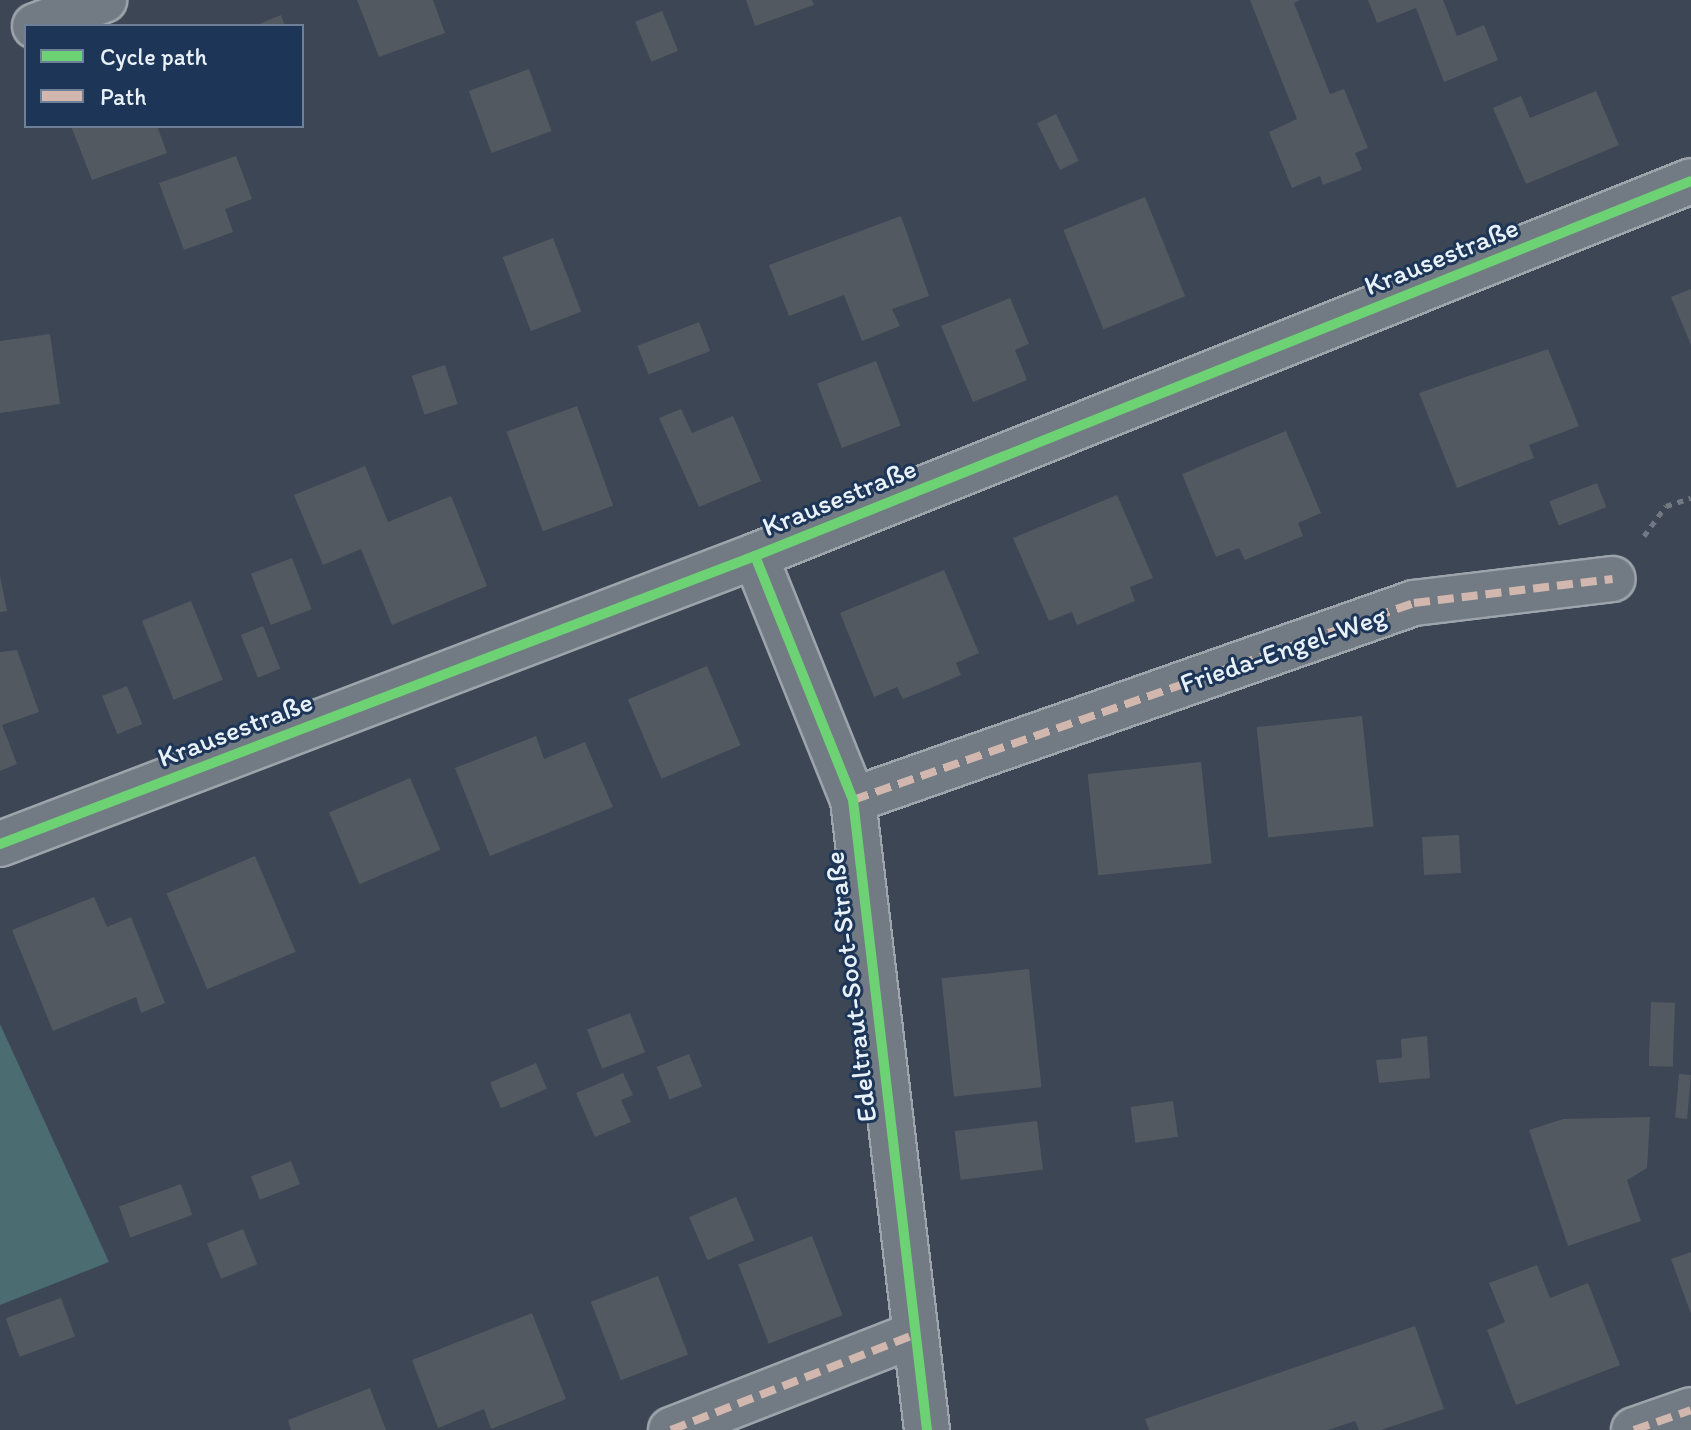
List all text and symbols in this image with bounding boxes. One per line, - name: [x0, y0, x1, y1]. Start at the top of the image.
- legend: [24, 24, 304, 128]
- text: Cycle path: [100, 42, 207, 71]
- text: Path: [100, 82, 147, 111]
- street label: Krausestraße: [1359, 210, 1523, 302]
- street label: Krausestraße: [757, 451, 921, 543]
- street label: Frieda-Engel-Weg: [1175, 598, 1391, 700]
- street label: Krausestraße: [153, 684, 317, 774]
- street label: Edeltraut-Soot-Straße: [817, 850, 883, 1124]

